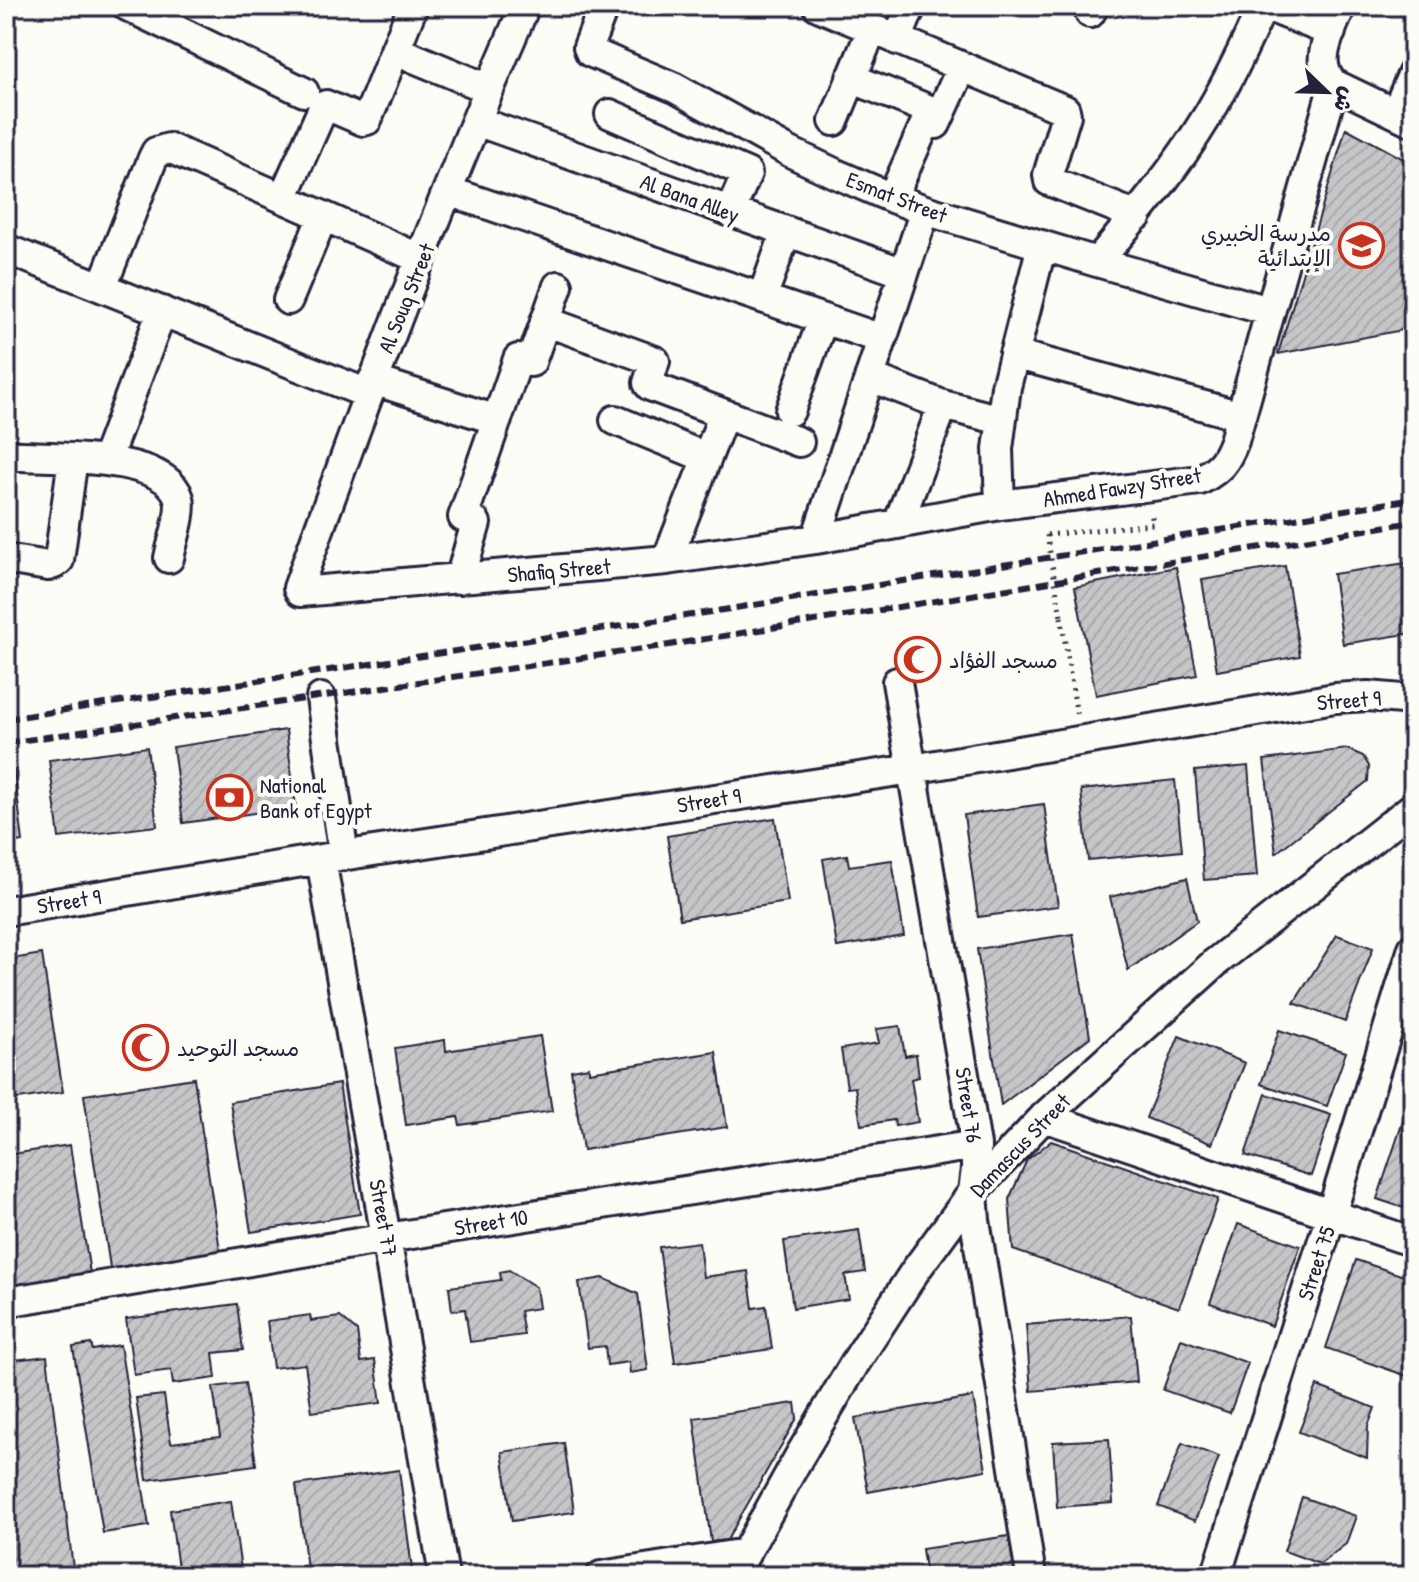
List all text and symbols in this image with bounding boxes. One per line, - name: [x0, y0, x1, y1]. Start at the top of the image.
- north arrow: [1287, 52, 1367, 132]
- text: ش: [1327, 83, 1364, 117]
- street label: Esmat Street: [842, 164, 952, 230]
- street label: Al Bana Alley: [636, 166, 744, 230]
- place label: مدرسة الخبيري الإبتدائية: [1201, 218, 1331, 273]
- school or university icon: مدرسة الخبيري الإبتدائية: [1338, 222, 1386, 270]
- street label: Al Souq Street: [370, 238, 442, 357]
- street label: Ahmed Fawzy Street: [1041, 460, 1203, 514]
- street label: Shafiq Street: [506, 551, 612, 589]
- mosque icon: مسجد الفؤاد: [894, 636, 942, 684]
- place label: مسجد الفؤاد: [949, 645, 1058, 675]
- street label: Street 9: [1316, 683, 1382, 717]
- place label: National Bank of Egypt: [260, 770, 372, 825]
- bank icon: National Bank of Egypt: [205, 774, 253, 822]
- street label: Street 9: [675, 780, 743, 820]
- street label: Street 9: [35, 881, 103, 921]
- mosque icon: مسجد التوحيد: [122, 1024, 170, 1072]
- place label: مسجد التوحيد: [177, 1033, 299, 1063]
- street label: Street 76: [948, 1065, 990, 1145]
- street label: Damascus Street: [963, 1086, 1077, 1203]
- street label: Street 77: [362, 1177, 406, 1259]
- street label: Street 10: [452, 1201, 530, 1243]
- street label: Street 75: [1290, 1222, 1342, 1304]

